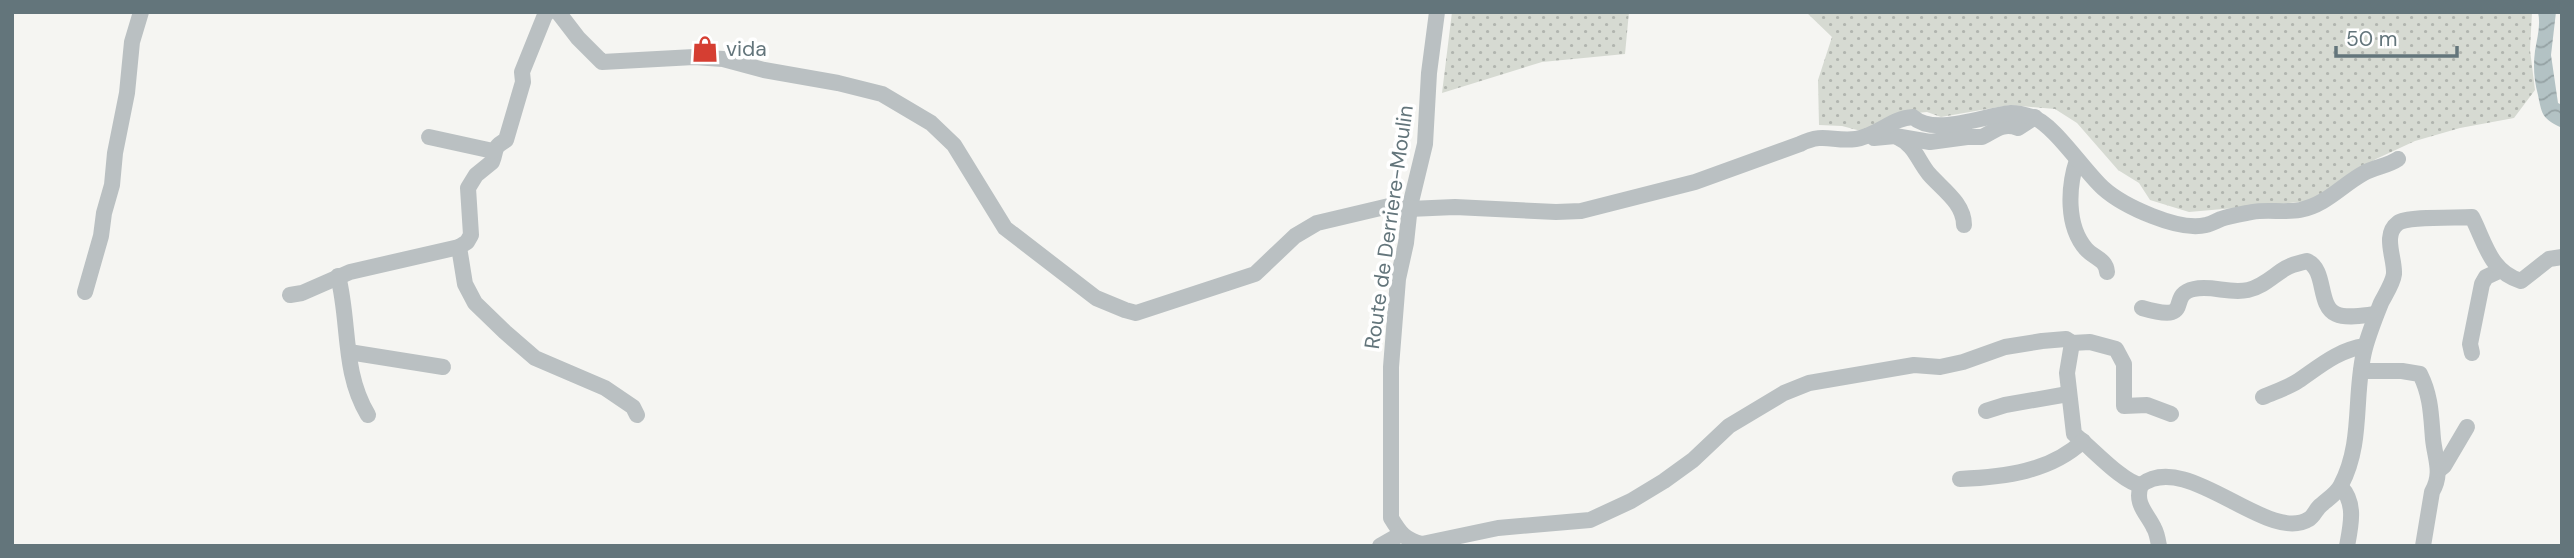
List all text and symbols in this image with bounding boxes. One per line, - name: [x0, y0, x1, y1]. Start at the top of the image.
- scale bar: [2336, 14, 2457, 58]
- text: 50 m: [2346, 25, 2397, 53]
- shop icon: vida: [690, 34, 720, 64]
- place label: vida: [726, 35, 767, 63]
- street label: Route de Derriere-Moulin: [1358, 103, 1420, 351]

